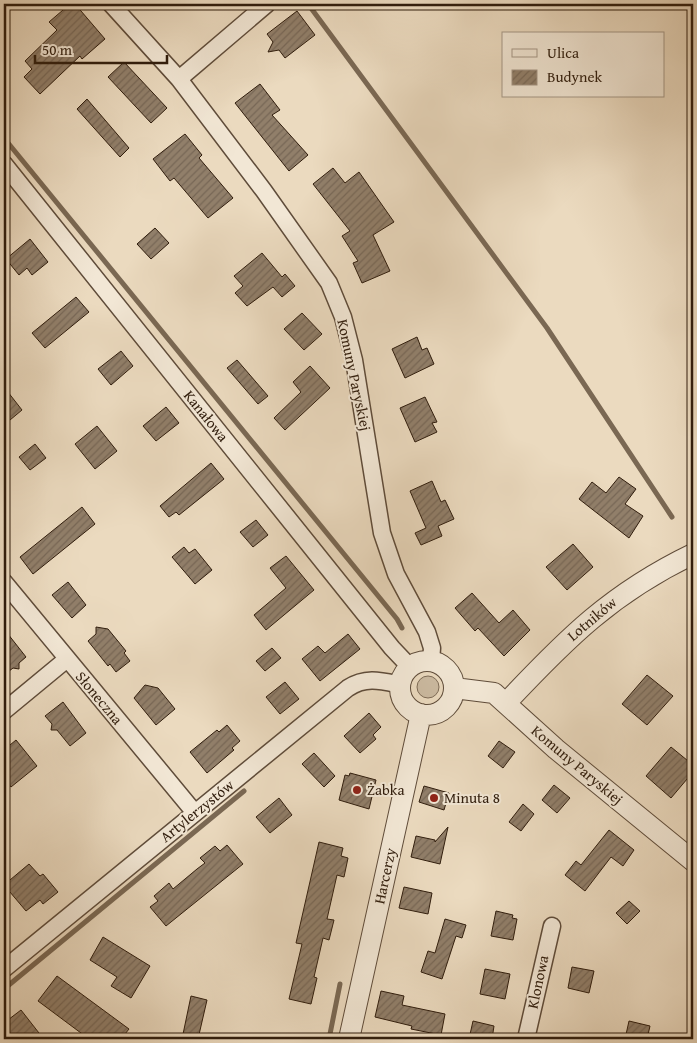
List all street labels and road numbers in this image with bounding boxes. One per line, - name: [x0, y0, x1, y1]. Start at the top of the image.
- street label: Komuny Paryskiej: [332, 317, 377, 433]
- street label: Kanałowa: [179, 385, 234, 446]
- street label: Lotników: [562, 591, 621, 646]
- street label: Słoneczna: [71, 667, 128, 729]
- street label: Komuny Paryskiej: [527, 720, 628, 809]
- street label: Artylerzystów: [155, 774, 238, 847]
- street label: Harcerzy: [368, 845, 401, 906]
- street label: Klonowa: [522, 953, 553, 1011]

